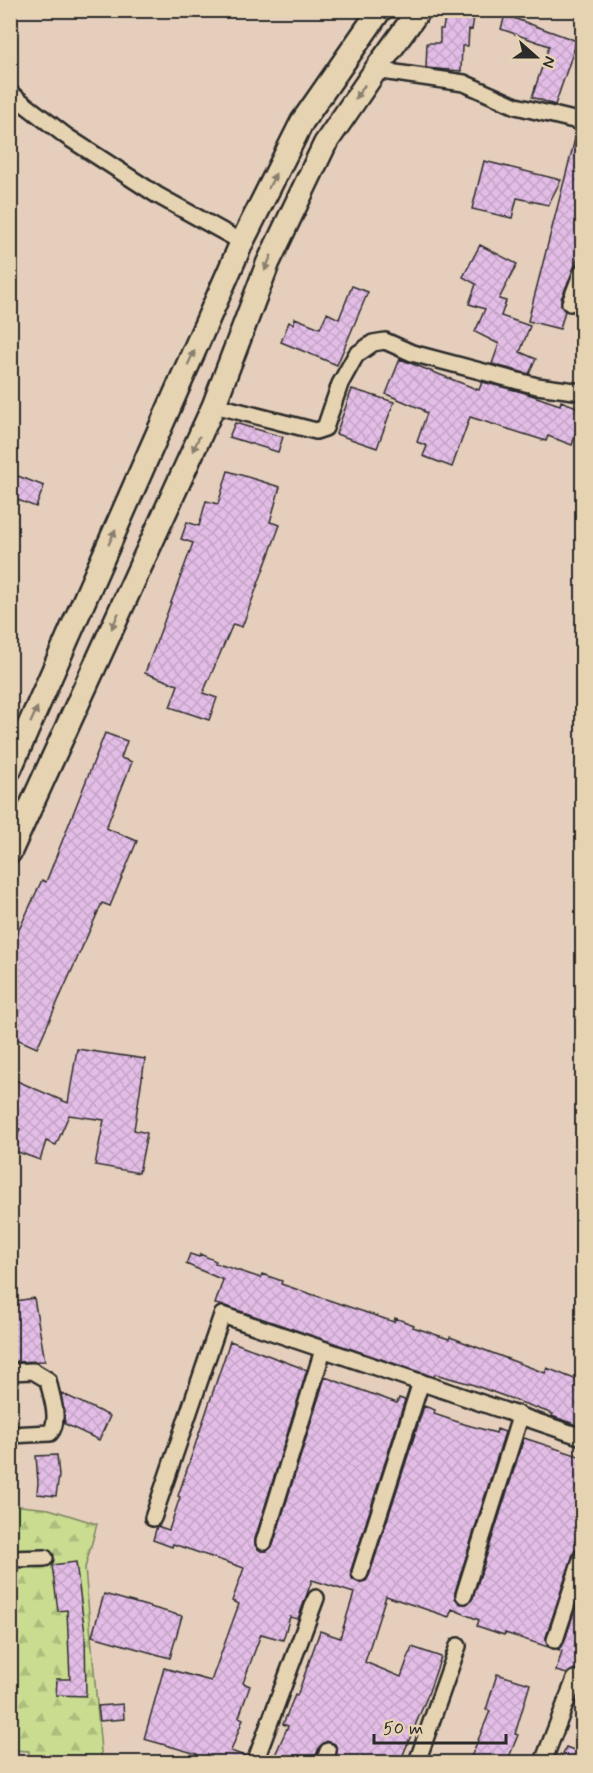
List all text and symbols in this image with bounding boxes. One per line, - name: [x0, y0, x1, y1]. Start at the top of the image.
- north arrow: [506, 27, 566, 87]
- text: N: [537, 53, 560, 71]
- one-way arrow: [354, 83, 366, 99]
- one-way arrow: [267, 172, 277, 190]
- one-way arrow: [263, 254, 273, 272]
- one-way arrow: [186, 349, 196, 367]
- one-way arrow: [191, 435, 200, 452]
- one-way arrow: [108, 528, 117, 545]
- one-way arrow: [111, 613, 120, 630]
- one-way arrow: [29, 706, 39, 724]
- scale bar: [374, 1707, 506, 1745]
- text: 50 m: [383, 1717, 423, 1741]

